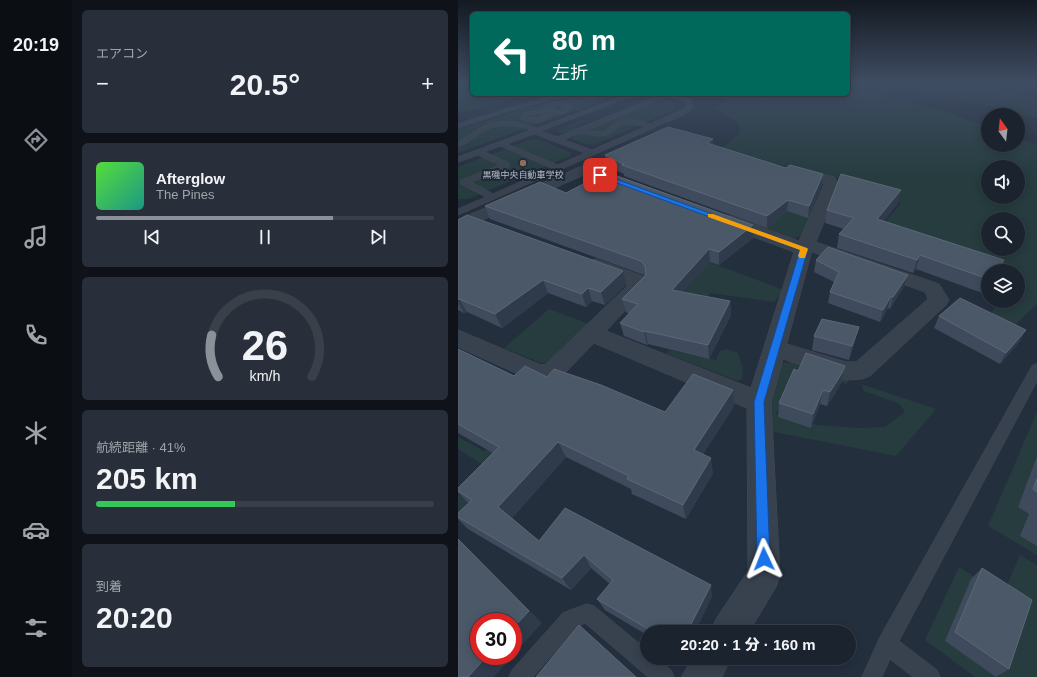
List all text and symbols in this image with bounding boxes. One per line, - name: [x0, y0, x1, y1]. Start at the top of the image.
- text: 80 m: [552, 25, 616, 56]
- icon: left: [486, 28, 538, 80]
- text: 20:19: [13, 35, 59, 55]
- text: エアコン: [96, 46, 148, 61]
- text: 左折: [552, 63, 588, 83]
- text: 20.5°: [230, 68, 300, 101]
- text: −: [96, 71, 109, 96]
- text: +: [421, 71, 434, 96]
- north arrow: [981, 108, 1025, 152]
- map controls: [981, 108, 1025, 308]
- icon: directions: [22, 126, 50, 154]
- marker: 黒磯中央自動車学校: [518, 158, 528, 168]
- pin: [583, 158, 617, 192]
- button: sound: [981, 160, 1025, 204]
- icon: arrive: [589, 164, 611, 186]
- text: Afterglow: [156, 170, 225, 187]
- place label: 黒磯中央自動車学校: [482, 170, 564, 180]
- text: The Pines: [156, 187, 215, 202]
- button: search: [981, 212, 1025, 256]
- icon: music: [22, 223, 50, 251]
- icon: previous: [141, 226, 163, 248]
- icon: pause: [254, 226, 276, 248]
- icon: next: [367, 226, 389, 248]
- button: layers: [981, 264, 1025, 308]
- icon: phone: [22, 321, 50, 349]
- text: 26: [242, 321, 288, 368]
- text: km/h: [250, 367, 281, 383]
- icon: climate: [22, 419, 50, 447]
- text: 航続距離 · 41%: [96, 440, 186, 455]
- text: 205 km: [96, 462, 198, 495]
- icon: car: [22, 516, 50, 544]
- position arrow: [743, 538, 785, 580]
- text: 到着: [96, 579, 122, 594]
- text: 20:20: [96, 601, 173, 634]
- speed limit sign: 30: [470, 613, 522, 665]
- icon: filters: [22, 614, 50, 642]
- text: 20:20 · 1 分 · 160 m: [680, 636, 816, 653]

